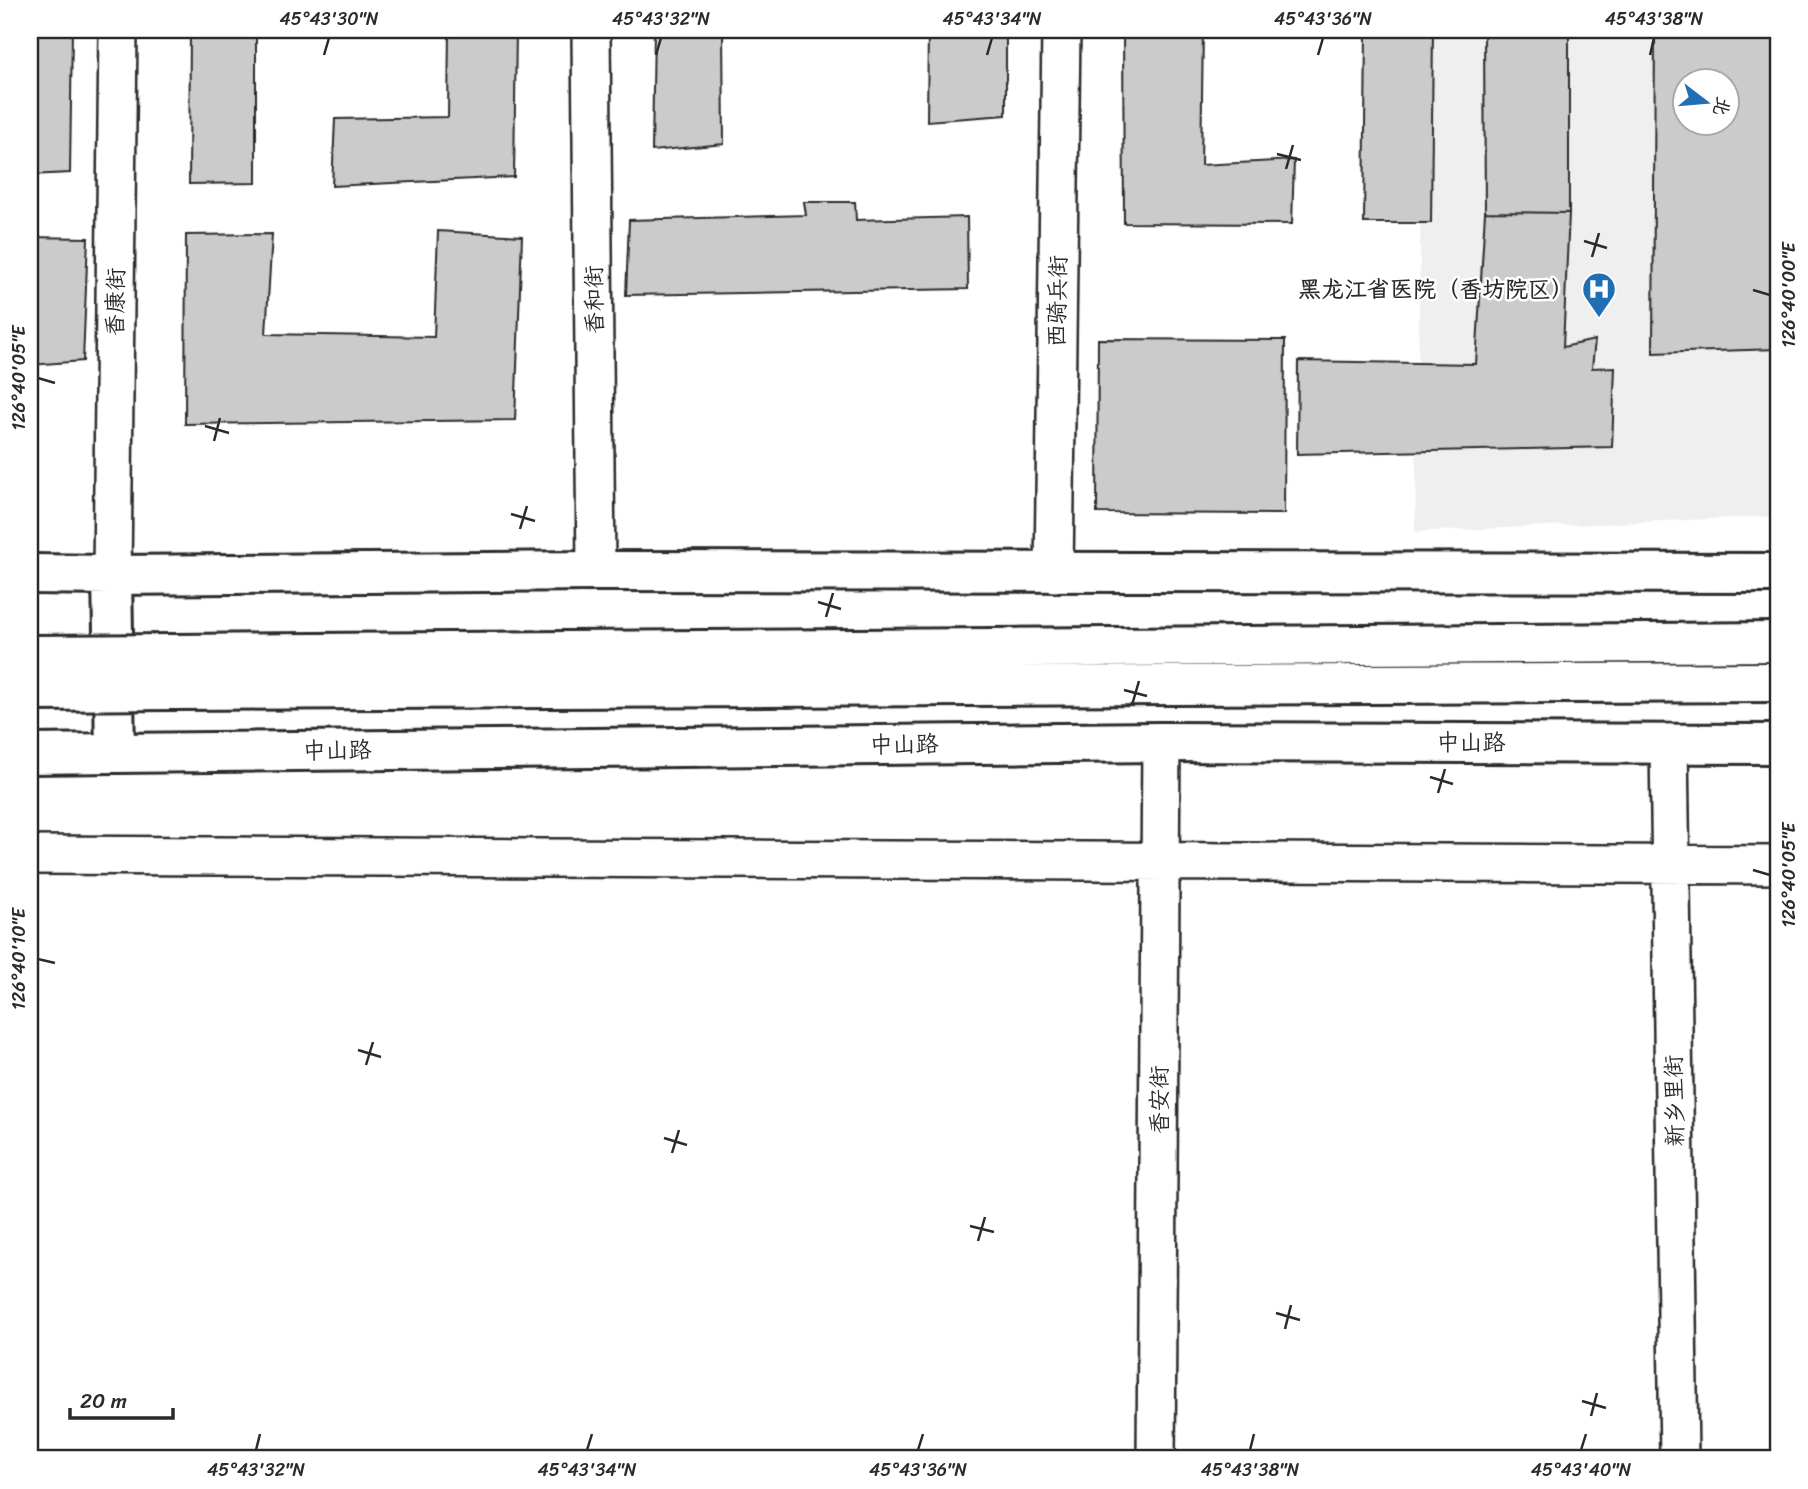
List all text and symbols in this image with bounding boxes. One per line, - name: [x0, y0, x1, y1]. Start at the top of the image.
- text: 45°43'30"N: [280, 3, 379, 35]
- text: 45°43'32"N: [612, 3, 711, 35]
- text: 45°43'34"N: [943, 3, 1042, 35]
- text: 45°43'36"N: [1274, 3, 1372, 35]
- text: 45°43'38"N: [1605, 3, 1704, 35]
- north arrow: [1672, 66, 1742, 136]
- text: 北: [1703, 93, 1740, 120]
- text: 126°40'00"E: [1773, 241, 1805, 348]
- street label: 西骑兵街: [1036, 255, 1079, 347]
- street label: 香和街: [573, 265, 616, 335]
- street label: 香康街: [94, 267, 137, 337]
- place label: 黑龙江省医院（香坊院区）: [1298, 269, 1574, 310]
- hospital icon: 黑龙江省医院（香坊院区）: [1580, 270, 1618, 319]
- text: 126°40'05"E: [3, 324, 35, 431]
- street label: 中山路: [1437, 722, 1506, 763]
- street label: 中山路: [869, 723, 939, 766]
- street label: 中山路: [302, 729, 372, 772]
- text: 126°40'05"E: [1773, 821, 1805, 928]
- text: 126°40'10"E: [3, 907, 35, 1010]
- street label: 新乡里街: [1653, 1055, 1696, 1147]
- street label: 香安街: [1139, 1066, 1180, 1135]
- scale bar: [70, 1377, 173, 1421]
- text: 20 m: [80, 1382, 127, 1420]
- text: 45°43'32"N: [207, 1454, 306, 1486]
- text: 45°43'34"N: [538, 1454, 637, 1486]
- text: 45°43'36"N: [869, 1454, 967, 1486]
- text: 45°43'38"N: [1201, 1454, 1300, 1486]
- text: 45°43'40"N: [1531, 1454, 1632, 1486]

